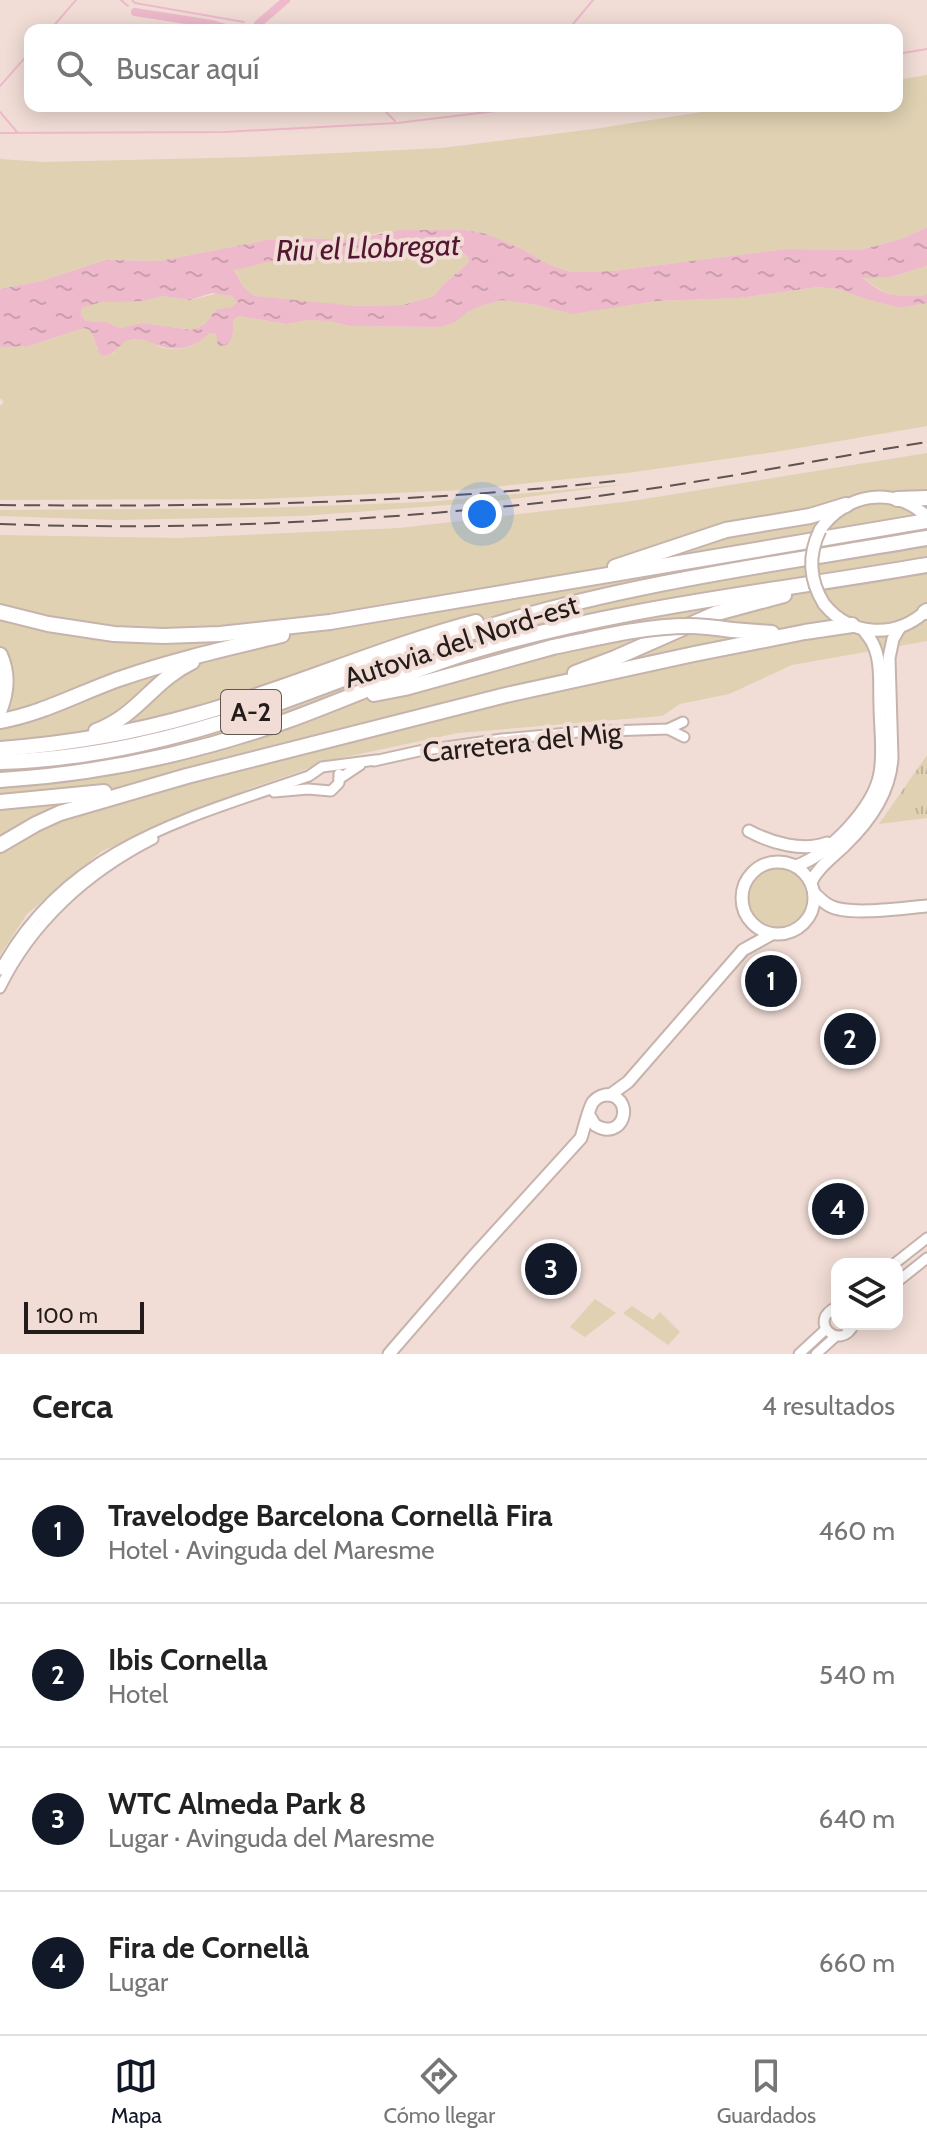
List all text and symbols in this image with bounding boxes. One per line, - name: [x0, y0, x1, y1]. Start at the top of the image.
- search box: [24, 24, 903, 112]
- icon: search: [52, 46, 96, 90]
- text: Buscar aquí: [116, 50, 259, 87]
- water label: Riu el Llobregat: [275, 226, 462, 269]
- your location: [462, 494, 502, 534]
- street label: Autovia del Nord-est: [340, 587, 582, 695]
- road number: A-2: [221, 690, 281, 734]
- street label: Carretera del Mig: [421, 715, 624, 769]
- pin: 1: [745, 951, 797, 1011]
- pin: 2: [824, 1009, 876, 1069]
- pin: 4: [812, 1179, 864, 1239]
- pin: 3: [525, 1239, 577, 1299]
- map controls: [831, 1258, 903, 1330]
- button: layers: [831, 1258, 903, 1330]
- scale bar: [24, 1298, 144, 1334]
- text: 100 m: [36, 1302, 98, 1329]
- text: Cerca: [32, 1385, 113, 1427]
- text: 4 resultados: [762, 1390, 895, 1422]
- text: Travelodge Barcelona Cornellà Fira: [108, 1497, 553, 1534]
- text: 1: [53, 1515, 63, 1547]
- text: 460 m: [818, 1515, 895, 1547]
- text: Hotel · Avinguda del Maresme: [108, 1534, 435, 1566]
- text: Ibis Cornella: [108, 1641, 268, 1678]
- text: 2: [51, 1659, 65, 1691]
- text: 540 m: [819, 1659, 895, 1691]
- text: Hotel: [108, 1678, 168, 1710]
- text: WTC Almeda Park 8: [108, 1785, 367, 1822]
- text: 3: [51, 1803, 65, 1835]
- text: 640 m: [818, 1803, 895, 1835]
- text: Lugar · Avinguda del Maresme: [108, 1822, 435, 1854]
- text: Fira de Cornellà: [108, 1929, 309, 1966]
- text: 4: [50, 1947, 66, 1979]
- text: 660 m: [819, 1947, 895, 1979]
- text: Lugar: [108, 1966, 168, 1998]
- tab: Mapa: [111, 2054, 162, 2129]
- tab: Cómo llegar: [383, 2054, 495, 2129]
- tab: Guardados: [717, 2054, 816, 2129]

